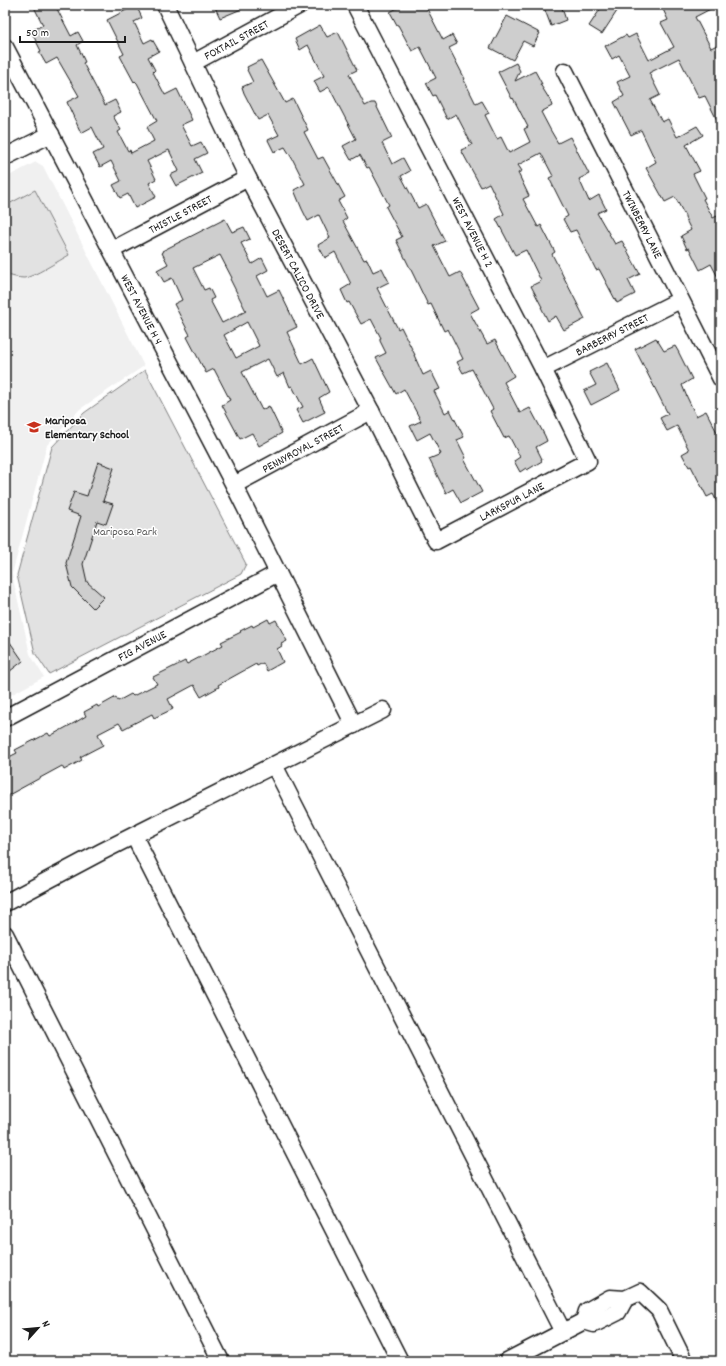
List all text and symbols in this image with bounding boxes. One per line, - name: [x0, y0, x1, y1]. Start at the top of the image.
- street label: FOXTAIL STREET: [202, 16, 272, 65]
- scale bar: [20, 18, 125, 44]
- text: 50 m: [26, 25, 49, 42]
- street label: TWINBERRY LANE: [617, 188, 666, 263]
- street label: THISTLE STREET: [146, 191, 216, 239]
- street label: WEST AVENUE H 2: [447, 195, 497, 271]
- street label: DESERT CALICO DRIVE: [266, 226, 328, 323]
- street label: WEST AVENUE H 4: [115, 272, 166, 348]
- street label: BARBERRY STREET: [573, 310, 652, 361]
- place label: Mariposa Elementary School: [45, 413, 129, 444]
- school or university icon: Mariposa Elementary School: [26, 419, 42, 435]
- street label: PENNYROYAL STREET: [260, 420, 347, 478]
- street label: LARKSPUR LANE: [477, 478, 548, 527]
- park label: Mariposa Park: [93, 524, 157, 541]
- street label: FIG AVENUE: [115, 626, 170, 667]
- north arrow: [18, 1308, 58, 1348]
- text: N: [37, 1318, 54, 1331]

